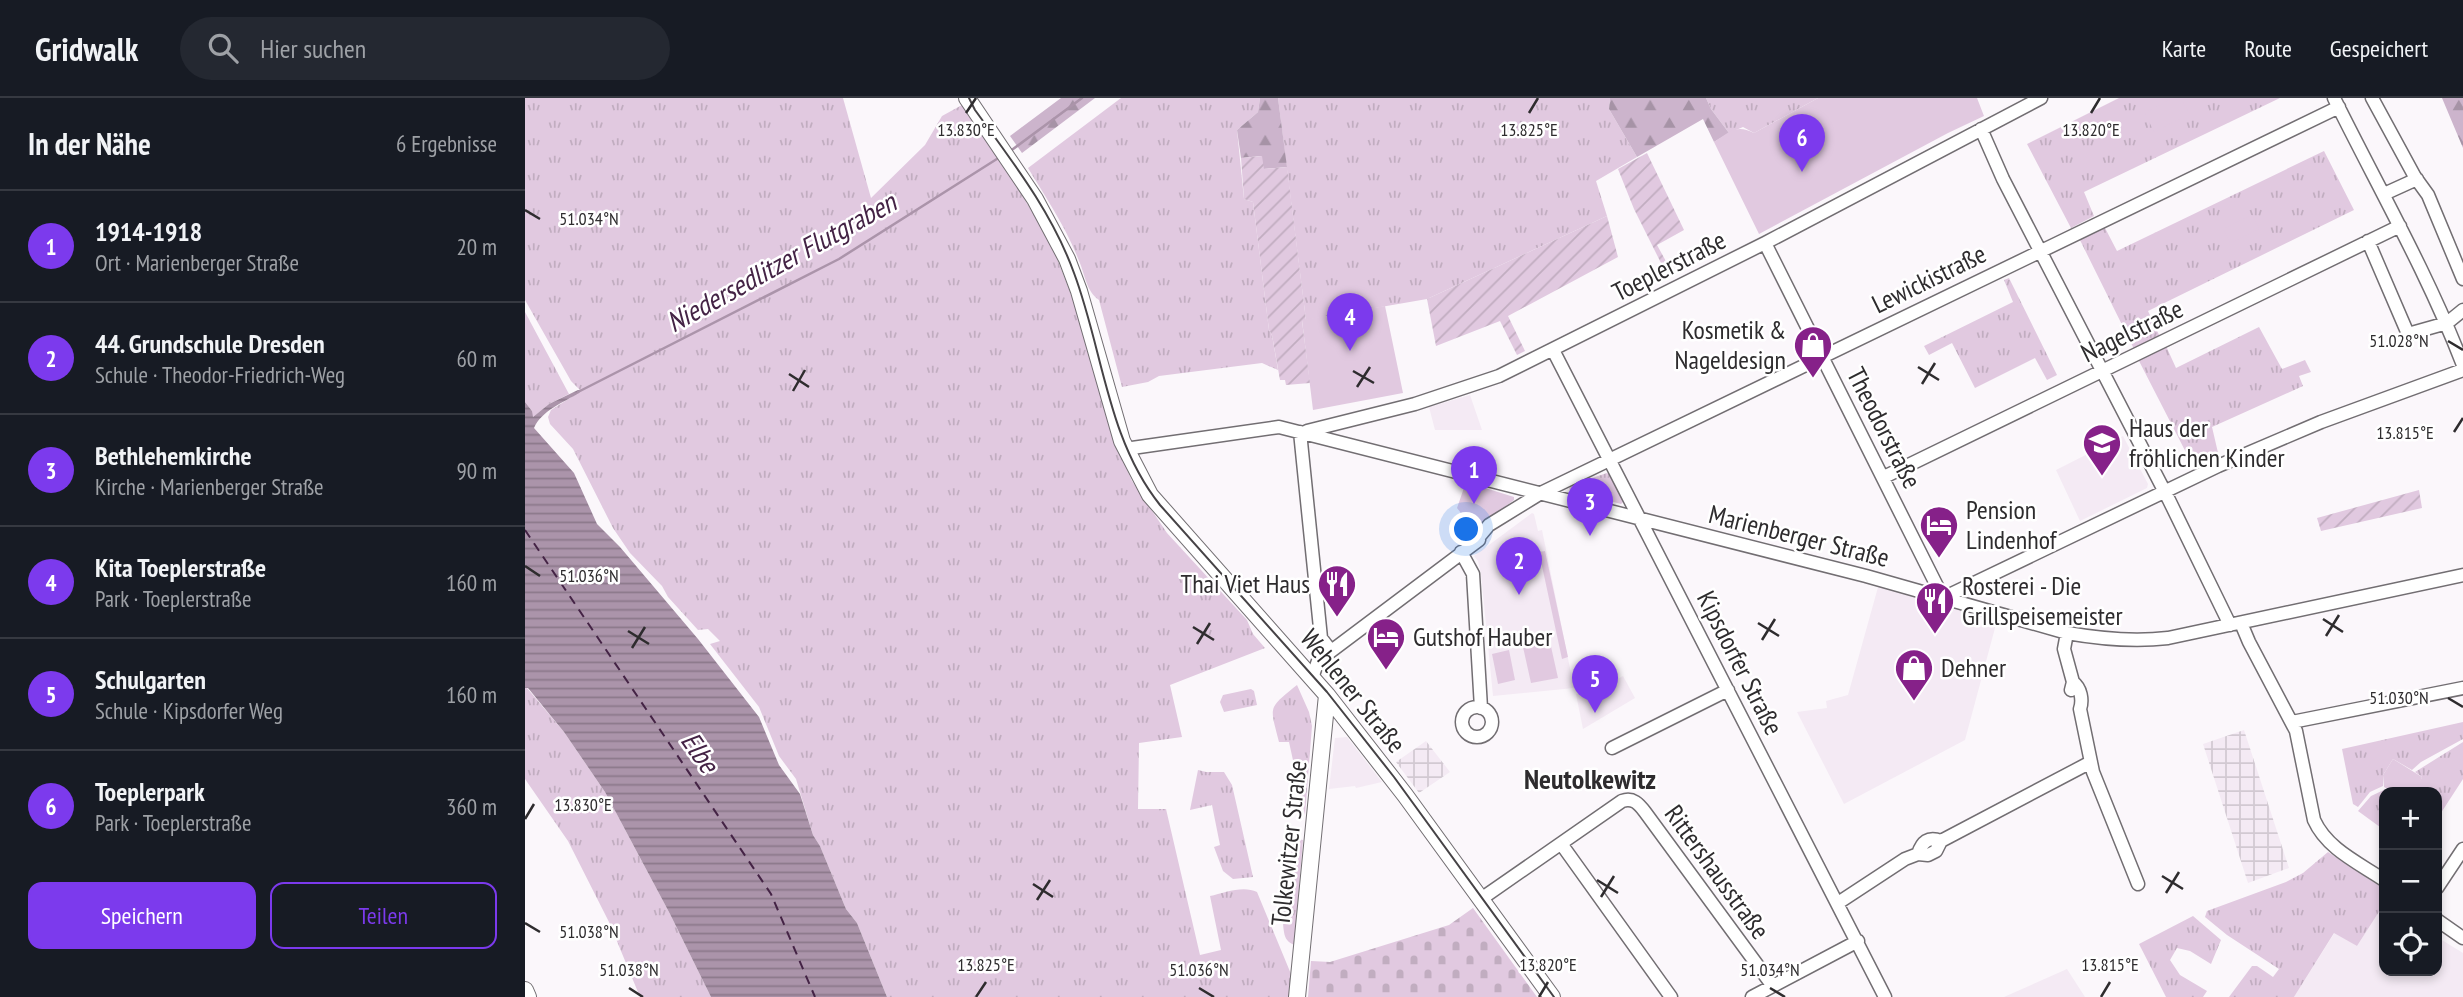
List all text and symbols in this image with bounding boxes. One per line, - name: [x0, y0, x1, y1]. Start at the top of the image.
- search box: [180, 17, 670, 80]
- text: Gridwalk: [35, 27, 138, 70]
- icon: search: [204, 29, 242, 67]
- text: Hier suchen: [260, 32, 366, 65]
- text: Karte: [2162, 33, 2206, 64]
- text: Route: [2244, 33, 2292, 64]
- text: Gespeichert: [2330, 33, 2428, 64]
- pin: 6: [1779, 114, 1825, 172]
- text: 13.830°E: [937, 118, 995, 141]
- text: 13.825°E: [1500, 118, 1558, 141]
- text: 13.820°E: [2062, 118, 2120, 141]
- text: In der Nähe: [28, 124, 151, 163]
- text: 6 Ergebnisse: [396, 129, 497, 158]
- water label: Niedersedlitzer Flutgraben: [659, 182, 904, 340]
- text: 51.034°N: [559, 207, 619, 230]
- text: 1914-1918: [95, 215, 202, 248]
- street label: Toeplerstraße: [1606, 223, 1731, 308]
- text: 1: [46, 232, 57, 261]
- text: 20 m: [456, 232, 497, 261]
- street label: Lewickistraße: [1866, 237, 1991, 320]
- text: Ort · Marienberger Straße: [95, 248, 299, 277]
- street label: Nagelstraße: [2075, 292, 2188, 369]
- pin: 4: [1327, 293, 1373, 351]
- place label: Kosmetik & Nageldesign: [1675, 313, 1786, 376]
- shop icon: Kosmetik & Nageldesign: [1792, 324, 1834, 379]
- text: 44. Grundschule Dresden: [95, 327, 325, 360]
- text: 51.028°N: [2369, 329, 2429, 352]
- text: 2: [46, 344, 57, 373]
- text: 60 m: [456, 344, 497, 373]
- text: Schule · Theodor-Friedrich-Weg: [95, 360, 345, 389]
- street label: Theodorstraße: [1840, 362, 1929, 494]
- place label: Haus der fröhlichen Kinder: [2129, 411, 2285, 474]
- text: 13.815°E: [2376, 421, 2434, 444]
- school or university icon: Haus der fröhlichen Kinder: [2081, 422, 2123, 477]
- text: Bethlehemkirche: [95, 439, 252, 472]
- pin: 1: [1451, 446, 1497, 504]
- text: 3: [46, 456, 57, 485]
- text: 90 m: [456, 456, 497, 485]
- text: Kirche · Marienberger Straße: [95, 472, 324, 501]
- pin: 3: [1567, 478, 1613, 536]
- place label: Pension Lindenhof: [1966, 493, 2058, 556]
- street label: Marienberger Straße: [1705, 497, 1893, 574]
- hotel icon: Pension Lindenhof: [1918, 504, 1960, 559]
- your location: [1449, 512, 1483, 546]
- pin: 2: [1496, 537, 1542, 595]
- text: Kita Toeplerstraße: [95, 551, 266, 584]
- restaurant icon: Thai Viet Haus: [1316, 563, 1358, 618]
- text: 51.036°N: [559, 564, 619, 587]
- place label: Thai Viet Haus: [1181, 567, 1310, 600]
- text: 4: [46, 568, 57, 597]
- text: 160 m: [446, 568, 497, 597]
- place label: Rosterei - Die Grillspeisemeister: [1962, 569, 2123, 632]
- restaurant icon: Rosterei - Die Grillspeisemeister: [1914, 580, 1956, 635]
- text: Park · Toeplerstraße: [95, 584, 252, 613]
- street label: Kipsdorfer Straße: [1690, 585, 1791, 740]
- hotel icon: Gutshof Hauber: [1365, 616, 1407, 671]
- place label: Gutshof Hauber: [1413, 620, 1552, 653]
- street label: Wehlener Straße: [1294, 622, 1413, 759]
- shop icon: Dehner: [1893, 647, 1935, 702]
- place label: Dehner: [1941, 651, 2006, 684]
- pin: 5: [1572, 655, 1618, 713]
- text: Schulgarten: [95, 663, 206, 696]
- text: 5: [46, 680, 57, 709]
- text: 160 m: [446, 680, 497, 709]
- text: 51.030°N: [2369, 686, 2429, 709]
- text: Schule · Kipsdorfer Weg: [95, 696, 283, 725]
- water label: Elbe: [673, 724, 729, 782]
- street label: Tolkewitzer Straße: [1263, 758, 1314, 927]
- district label: Neutolkewitz: [1524, 760, 1656, 797]
- text: Toeplerpark: [95, 775, 205, 808]
- map controls: [2379, 787, 2442, 976]
- button: +: [2379, 787, 2442, 850]
- text: 6: [46, 792, 57, 821]
- text: 360 m: [446, 792, 497, 821]
- text: 13.830°E: [554, 793, 612, 816]
- street label: Rittershausstraße: [1658, 798, 1777, 945]
- text: Park · Toeplerstraße: [95, 808, 252, 837]
- button: −: [2379, 850, 2442, 913]
- button: Speichern: [28, 882, 256, 949]
- button: Teilen: [270, 882, 497, 949]
- button: locate: [2379, 913, 2442, 976]
- text: 51.038°N: [559, 920, 619, 943]
- text: 13.825°E: [957, 953, 1015, 976]
- text: 13.820°E: [1519, 953, 1577, 976]
- text: 13.815°E: [2081, 953, 2139, 976]
- text: 51.038°N: [599, 958, 659, 981]
- text: 51.036°N: [1169, 958, 1229, 981]
- text: 51.034°N: [1740, 958, 1800, 981]

